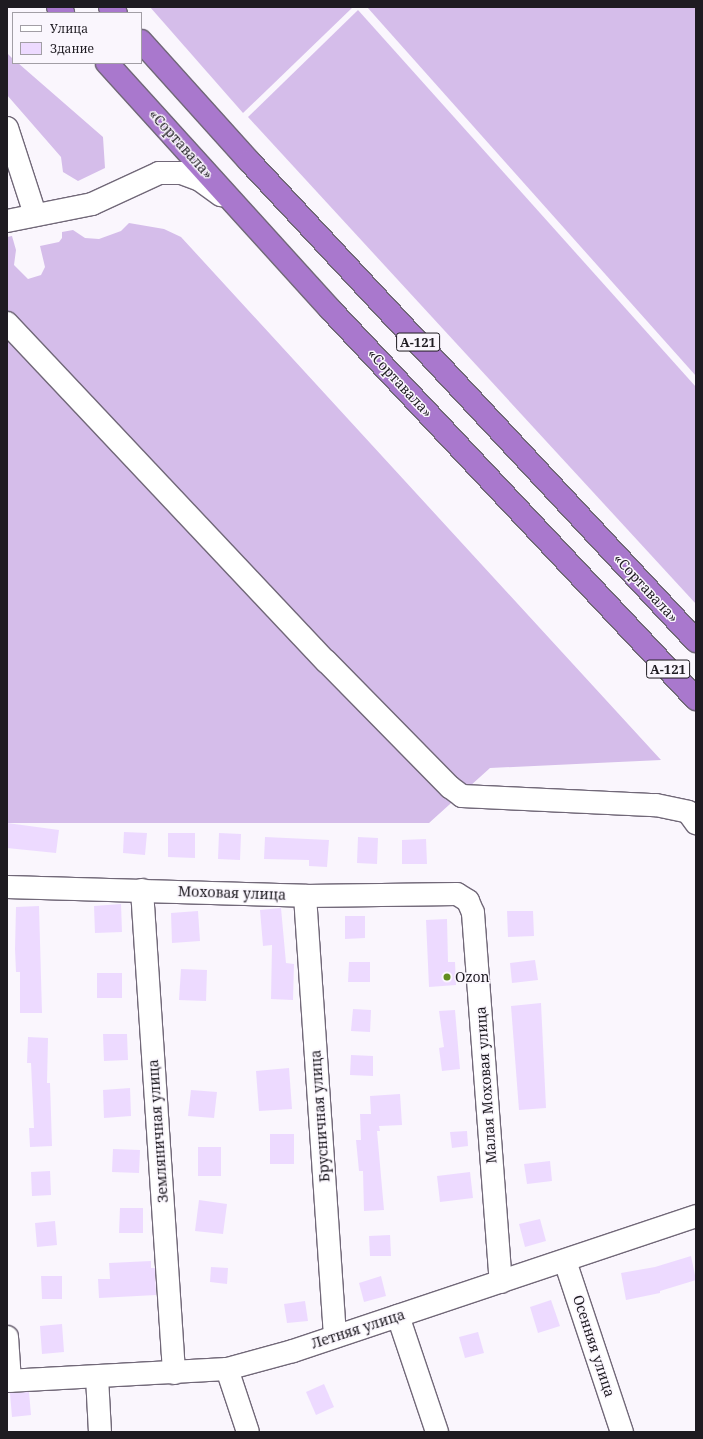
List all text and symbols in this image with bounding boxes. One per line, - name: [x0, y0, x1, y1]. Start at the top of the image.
- legend: [12, 12, 142, 64]
- text: Улица: [50, 20, 88, 37]
- text: Здание: [50, 40, 94, 57]
- street label: «Сортавала»: [145, 106, 217, 182]
- road number: А-121: [396, 331, 440, 353]
- street label: «Сортавала»: [364, 345, 436, 421]
- street label: «Сортавала»: [610, 550, 682, 626]
- road number: А-121: [646, 658, 690, 680]
- street label: Моховая улица: [178, 883, 286, 903]
- place label: Ozon: [455, 969, 490, 985]
- marker: Ozon: [442, 972, 452, 982]
- street label: Малая Моховая улица: [472, 1006, 500, 1164]
- street label: Брусничная улица: [307, 1049, 333, 1183]
- street label: Земляничная улица: [145, 1059, 171, 1203]
- street label: Осенняя улица: [570, 1293, 618, 1399]
- street label: Летняя улица: [309, 1306, 407, 1352]

